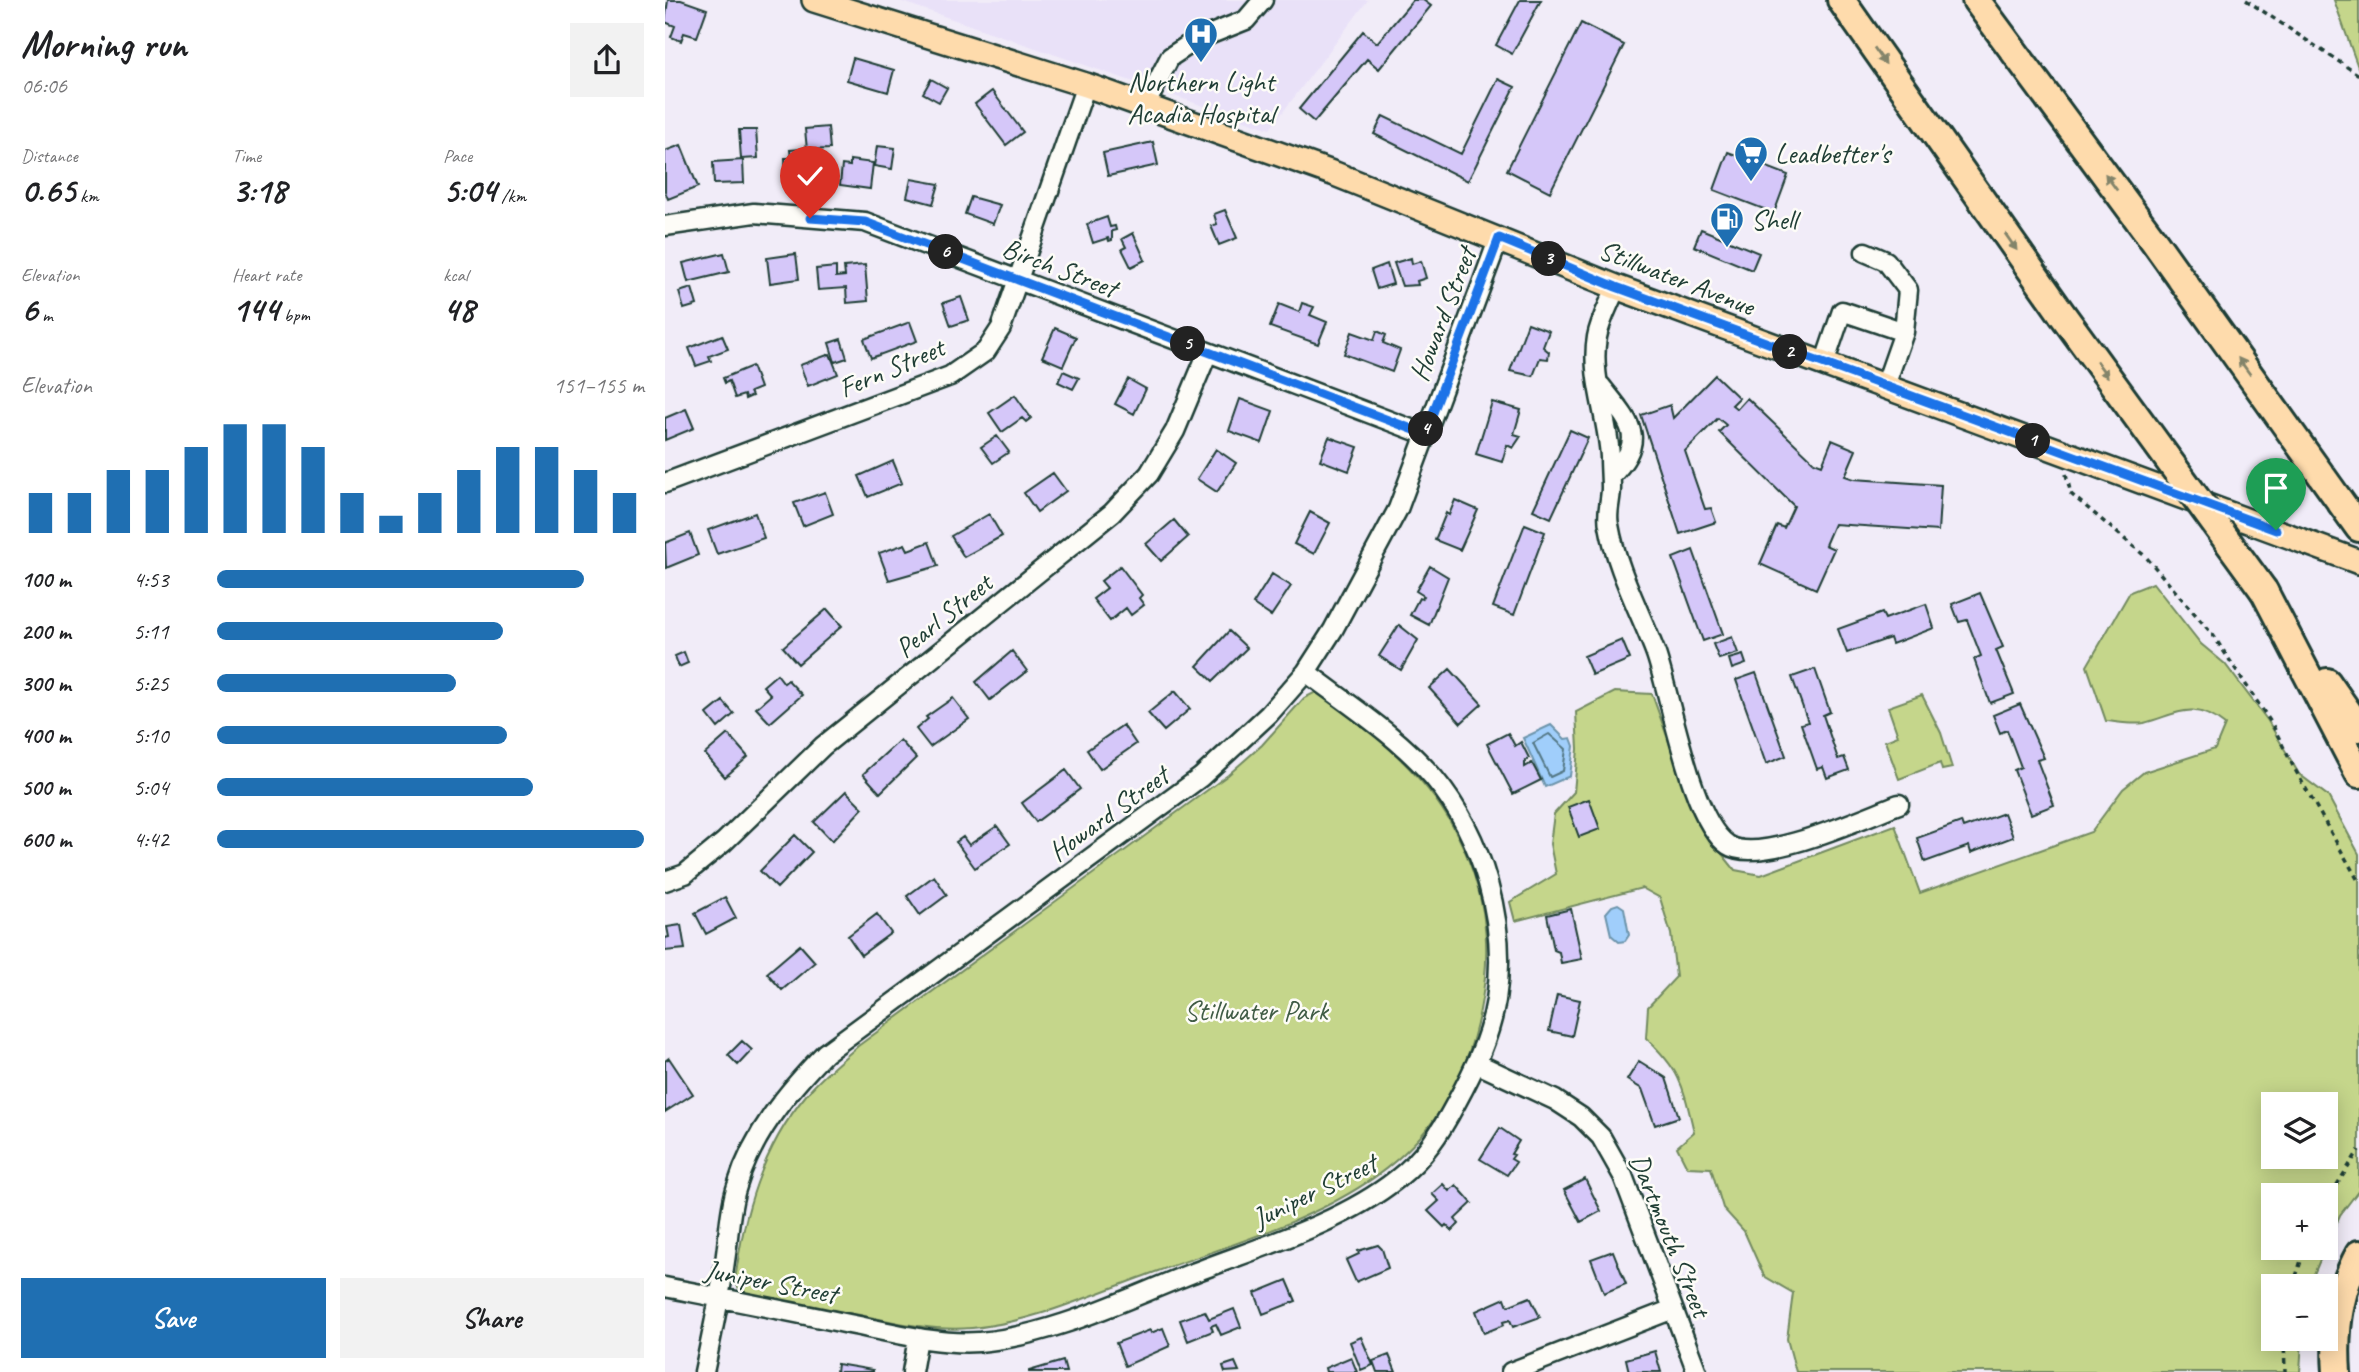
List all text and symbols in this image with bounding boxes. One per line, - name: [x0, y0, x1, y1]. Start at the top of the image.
- hospital icon: Northern Light Acadia Hospital: [1182, 15, 1220, 64]
- text: Morning run: [21, 21, 187, 68]
- button: share: [570, 23, 644, 97]
- one-way arrow: [1873, 47, 1887, 65]
- place label: Northern Light Acadia Hospital: [1127, 64, 1280, 131]
- text: 06:06: [21, 71, 67, 100]
- supermarket icon: Leadbetter's: [1732, 134, 1770, 183]
- place label: Leadbetter's: [1775, 136, 1893, 171]
- text: Distance: [21, 144, 78, 168]
- text: Time: [232, 144, 261, 168]
- text: Pace: [443, 144, 472, 168]
- pin: [780, 146, 840, 218]
- icon: check: [791, 157, 829, 195]
- text: 0.65: [21, 168, 75, 213]
- text: 3:18: [232, 168, 286, 213]
- text: 5:04: [443, 168, 497, 213]
- one-way arrow: [2104, 173, 2118, 191]
- text: km: [75, 184, 99, 208]
- text: /km: [497, 184, 526, 208]
- fuel station icon: Shell: [1708, 200, 1746, 249]
- place label: Shell: [1751, 202, 1802, 237]
- street label: Birch Street: [998, 230, 1126, 307]
- street label: Stillwater Avenue: [1594, 232, 1761, 324]
- one-way arrow: [2004, 233, 2018, 251]
- pin: 6: [929, 234, 963, 270]
- text: 6: [941, 239, 950, 263]
- street label: Howard Street: [1401, 239, 1485, 386]
- pin: 3: [1531, 242, 1567, 276]
- text: 3: [1544, 246, 1553, 270]
- text: Elevation: [21, 263, 79, 287]
- text: Heart rate: [232, 263, 301, 287]
- text: kcal: [443, 263, 468, 287]
- text: 6: [21, 287, 38, 332]
- text: 144: [232, 287, 279, 332]
- text: 48: [443, 287, 475, 332]
- text: m: [38, 303, 53, 327]
- text: bpm: [279, 303, 310, 327]
- pin: 5: [1170, 326, 1205, 362]
- street label: Fern Street: [833, 329, 952, 405]
- text: 5: [1183, 331, 1192, 355]
- pin: 2: [1773, 334, 1807, 370]
- text: 2: [1785, 339, 1794, 363]
- one-way arrow: [2237, 357, 2251, 375]
- one-way arrow: [2095, 360, 2110, 378]
- text: Elevation: [21, 371, 92, 400]
- text: 151–155 m: [553, 371, 644, 400]
- pin: 4: [1409, 412, 1443, 446]
- text: 4: [1421, 416, 1430, 440]
- pin: 1: [2015, 424, 2051, 458]
- text: 1: [2028, 428, 2037, 452]
- pin: [2246, 458, 2306, 530]
- icon: arrive: [2257, 469, 2295, 507]
- street label: Pearl Street: [888, 564, 1001, 665]
- text: 100 m: [21, 565, 71, 594]
- text: 4:53: [133, 565, 169, 594]
- text: 200 m: [21, 617, 71, 646]
- text: 5:11: [133, 617, 169, 646]
- text: 300 m: [21, 669, 71, 698]
- text: 5:25: [133, 669, 169, 698]
- text: 400 m: [21, 721, 71, 750]
- text: 5:10: [133, 721, 169, 750]
- street label: Howard Street: [1041, 756, 1178, 869]
- text: 500 m: [21, 773, 70, 802]
- text: 5:04: [133, 773, 169, 802]
- text: 600 m: [21, 825, 71, 854]
- text: 4:42: [133, 825, 169, 854]
- park label: Stillwater Park: [1184, 993, 1330, 1028]
- map controls: [2261, 1092, 2338, 1351]
- button: layers: [2261, 1092, 2338, 1169]
- street label: Juniper Street: [1245, 1144, 1385, 1236]
- street label: Dartmouth Street: [1622, 1148, 1720, 1324]
- button: +: [2261, 1183, 2338, 1260]
- street label: Juniper Street: [700, 1251, 844, 1312]
- button: −: [2261, 1274, 2338, 1351]
- button: Save: [21, 1278, 326, 1358]
- button: Share: [340, 1278, 644, 1358]

